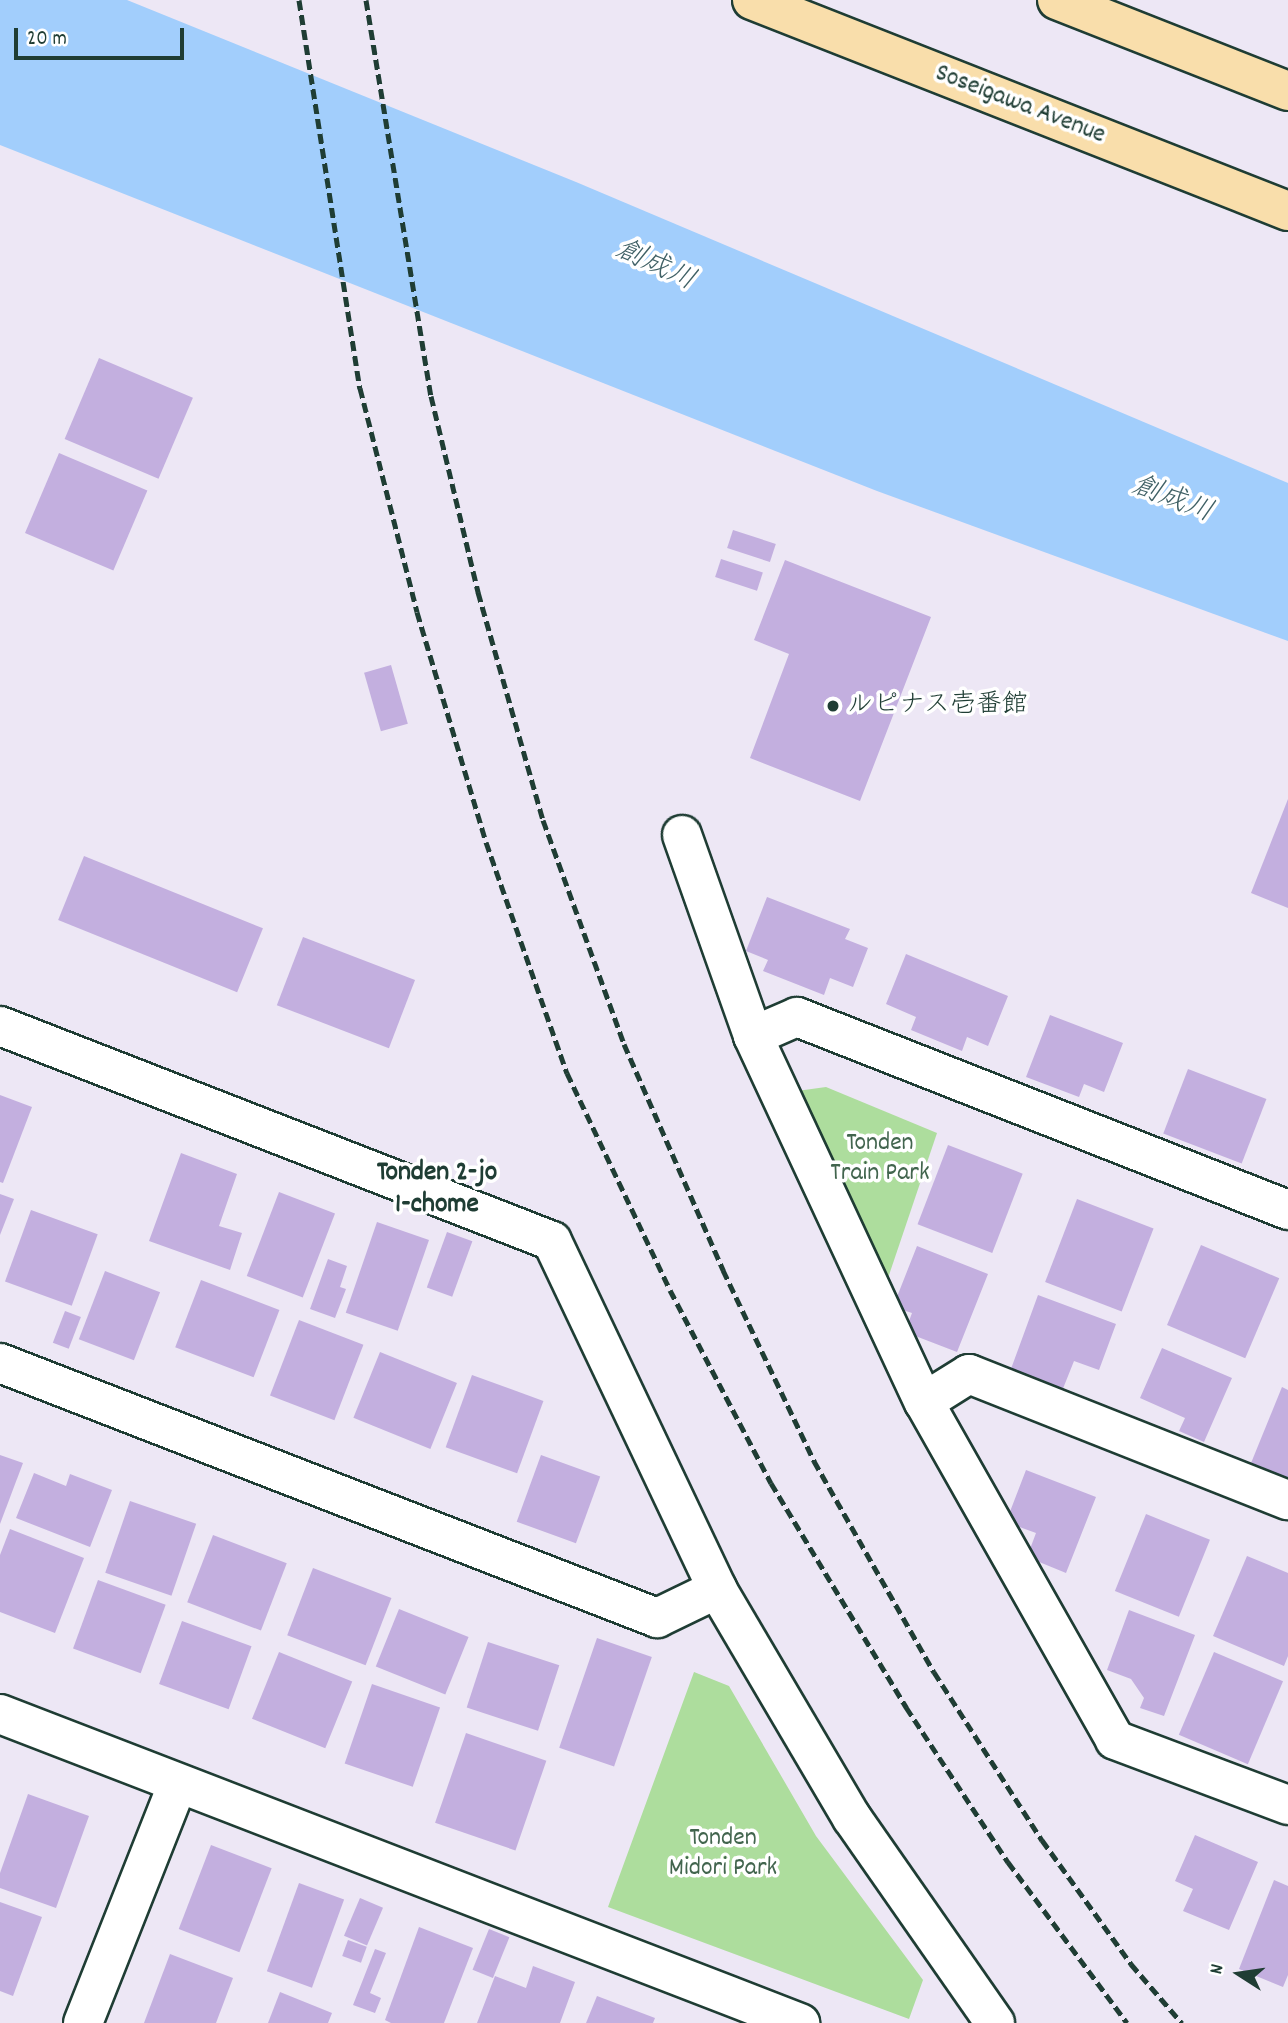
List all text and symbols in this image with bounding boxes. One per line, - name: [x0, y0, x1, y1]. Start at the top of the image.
- scale bar: [18, 14, 187, 58]
- text: 20 m: [27, 25, 67, 55]
- street label: Soseigawa Avenue: [930, 58, 1110, 152]
- water label: 創成川: [610, 234, 700, 300]
- water label: 創成川: [1127, 470, 1217, 532]
- place label: ルピナス壱番館: [847, 690, 1029, 722]
- marker: ルピナス壱番館: [825, 698, 841, 714]
- park label: Tonden Train Park: [830, 1128, 930, 1190]
- district label: Tonden 2-jo 1-chome: [377, 1157, 497, 1223]
- park label: Tonden Midori Park: [669, 1823, 777, 1884]
- north arrow: [1204, 1939, 1274, 2009]
- text: N: [1204, 1962, 1232, 1977]

